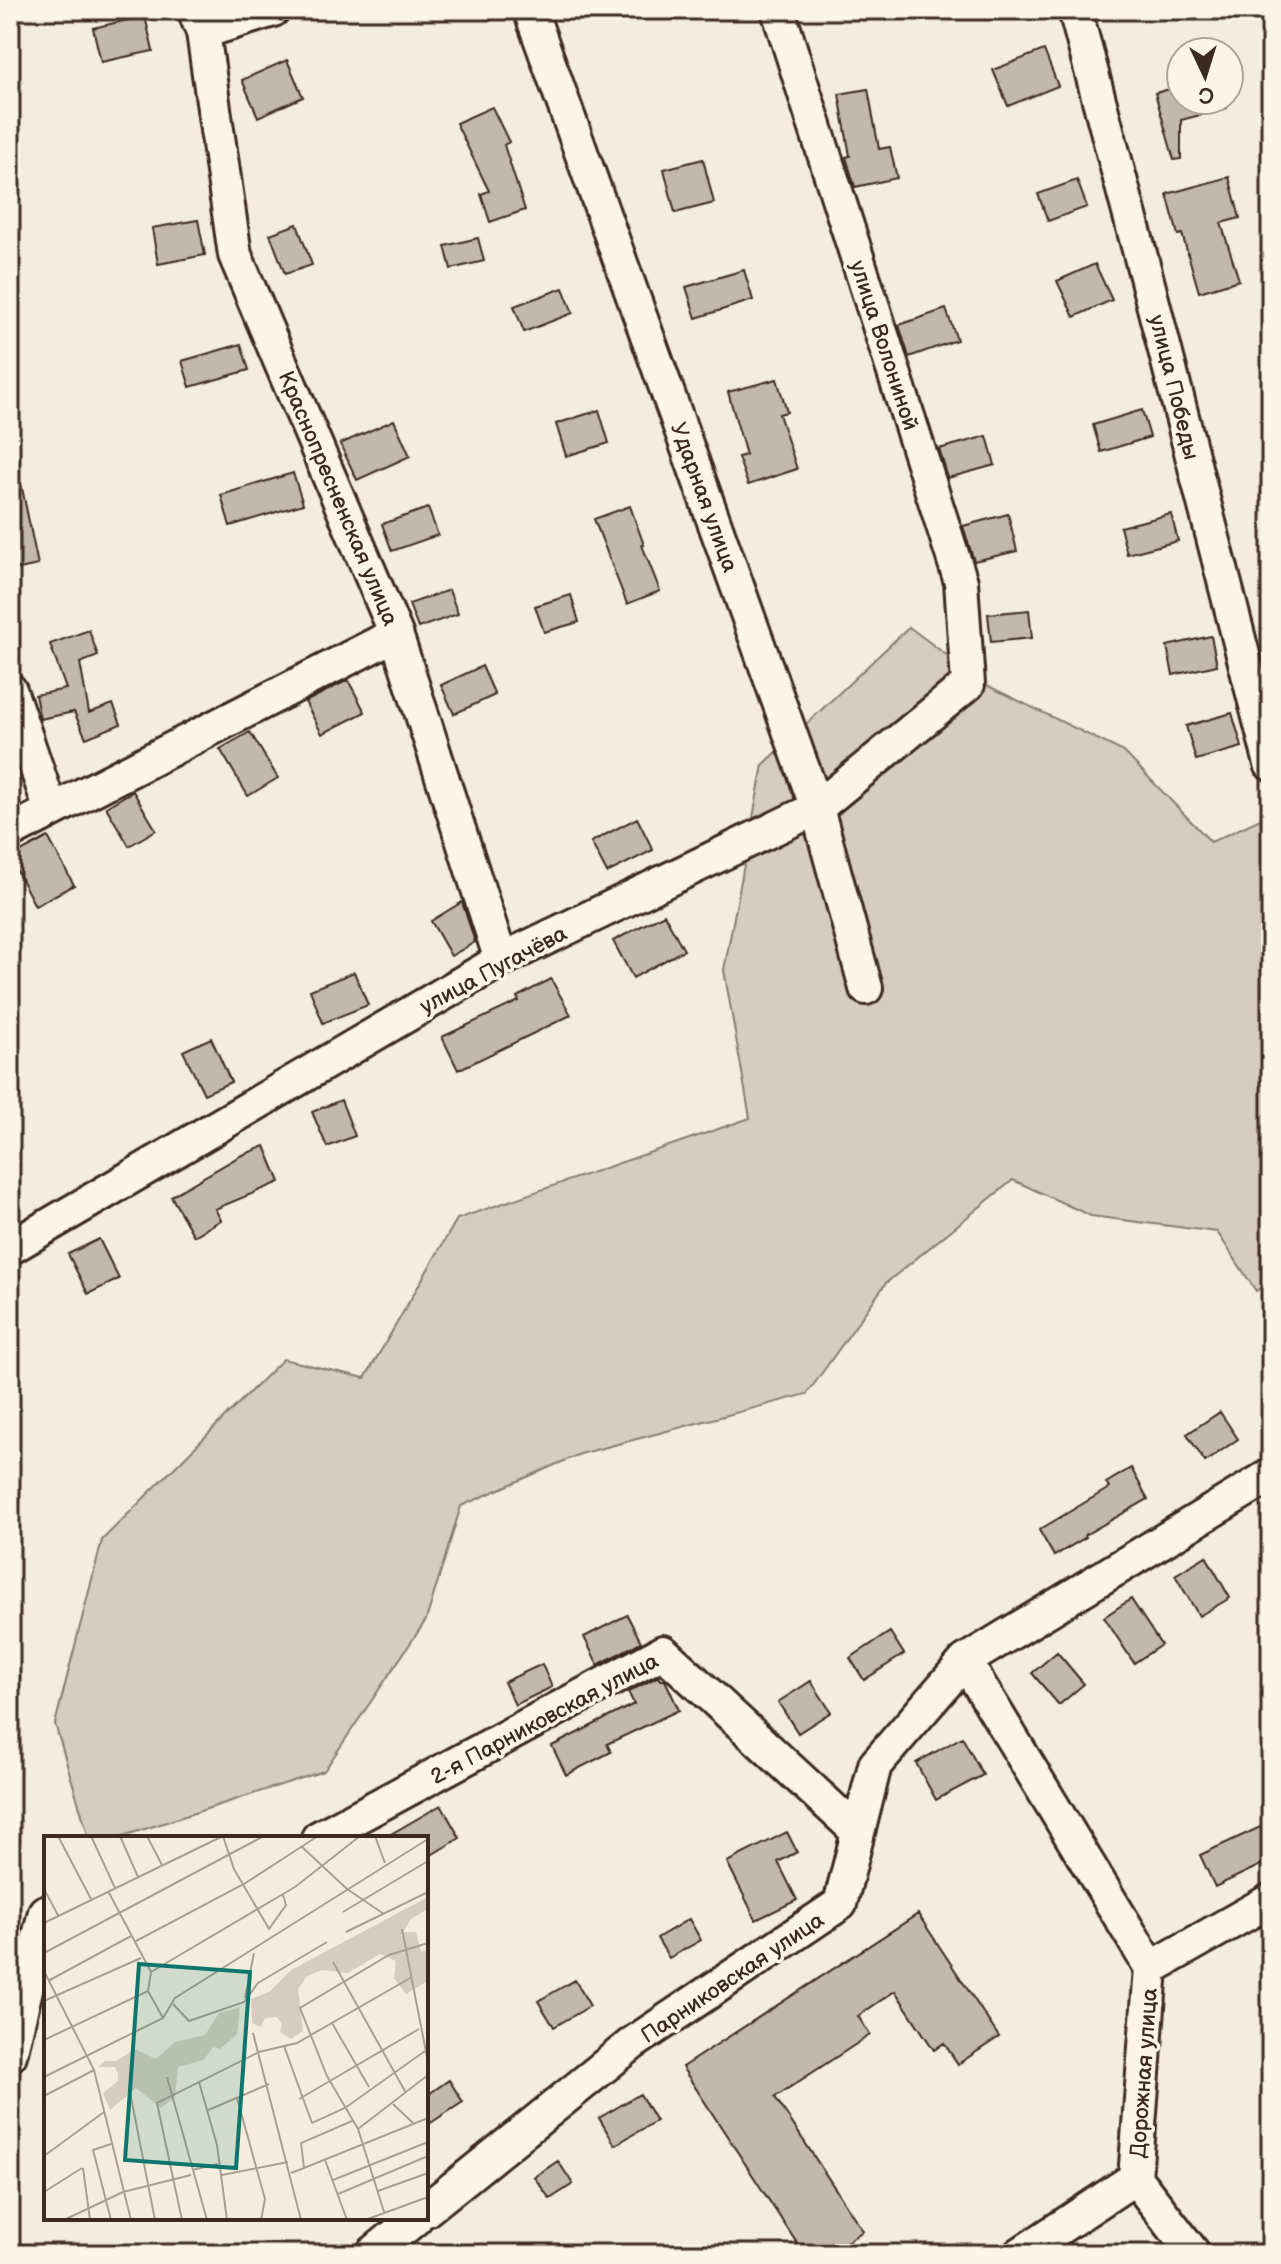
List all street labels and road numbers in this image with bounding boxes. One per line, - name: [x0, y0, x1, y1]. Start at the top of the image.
- street label: улица Волониной: [843, 257, 924, 434]
- street label: улица Победы: [1143, 312, 1205, 463]
- street label: Краснопресненская улица: [272, 367, 404, 630]
- street label: Ударная улица: [664, 419, 743, 576]
- street label: улица Пугачёва: [416, 920, 572, 1020]
- street label: 2-я Парниковская улица: [426, 1648, 663, 1791]
- street label: Парниковская улица: [636, 1907, 830, 2050]
- street label: Дорожная улица: [1125, 1987, 1164, 2159]

